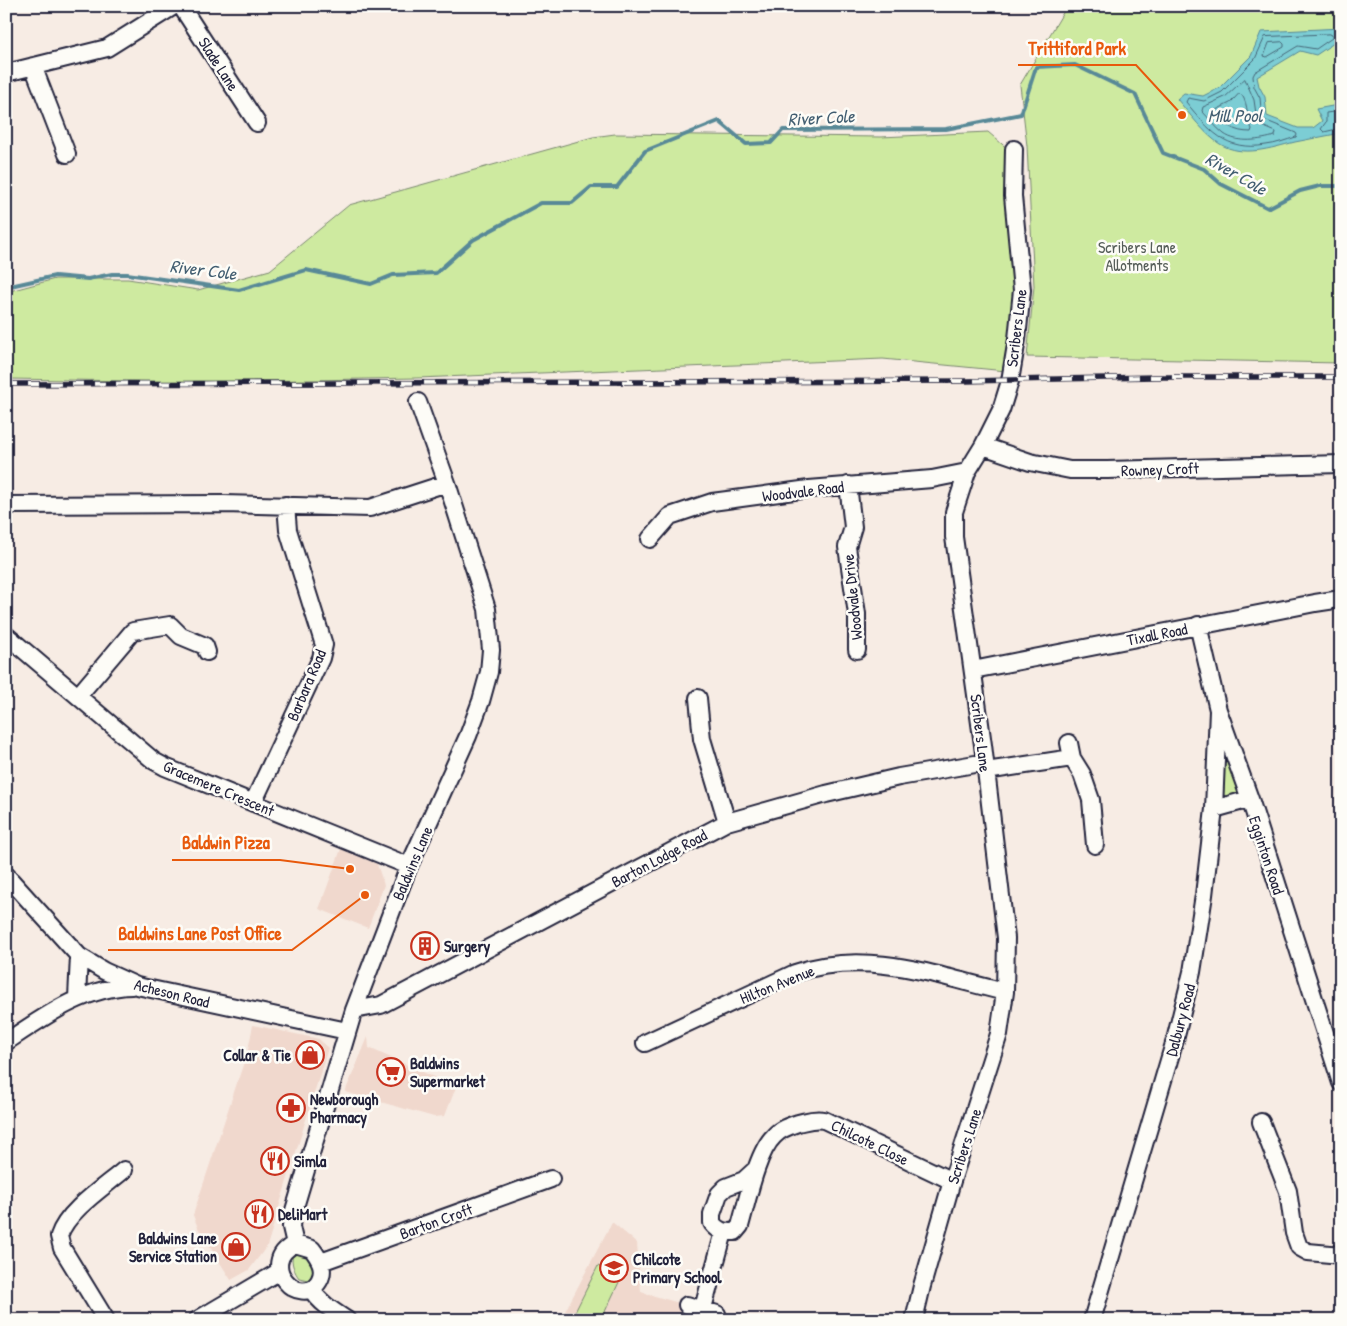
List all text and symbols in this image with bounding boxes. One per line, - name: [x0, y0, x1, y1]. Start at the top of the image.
- callout: Trittiford Park: [1018, 32, 1136, 65]
- street label: Slade Lane: [193, 33, 245, 96]
- text: Trittiford Park: [1027, 36, 1126, 61]
- water label: River Cole: [787, 103, 856, 132]
- water label: Mill Pool: [1208, 103, 1264, 128]
- water label: River Cole: [1201, 146, 1272, 201]
- park label: Scribers Lane Allotments: [1098, 236, 1177, 276]
- water label: River Cole: [168, 253, 239, 286]
- street label: Scribers Lane: [1000, 287, 1032, 368]
- street label: Rowney Croft: [1121, 457, 1200, 481]
- street label: Woodvale Road: [761, 475, 845, 507]
- street label: Woodvale Drive: [836, 552, 867, 641]
- street label: Tixall Road: [1125, 617, 1189, 651]
- street label: Barbara Road: [281, 646, 331, 724]
- street label: Scribers Lane: [965, 693, 997, 774]
- street label: Gracemere Crescent: [160, 755, 278, 822]
- street label: Egginton Road: [1244, 813, 1290, 897]
- street label: Baldwins Lane: [386, 822, 438, 904]
- street label: Barton Lodge Road: [607, 824, 711, 892]
- callout: Baldwin Pizza: [172, 827, 280, 860]
- text: Baldwin Pizza: [182, 830, 271, 855]
- callout: Baldwins Lane Post Office: [108, 917, 292, 950]
- text: Baldwins Lane Post Office: [118, 921, 283, 946]
- building icon: Surgery: [410, 931, 440, 961]
- place label: Surgery: [444, 935, 491, 958]
- street label: Hilton Avenue: [736, 959, 818, 1009]
- street label: Acheson Road: [132, 973, 212, 1013]
- street label: Dalbury Road: [1160, 981, 1200, 1059]
- shop icon: Collar & Tie: [295, 1040, 325, 1070]
- place label: Collar & Tie: [223, 1044, 292, 1066]
- place label: Baldwins Supermarket: [410, 1052, 485, 1093]
- supermarket icon: Baldwins Supermarket: [376, 1057, 406, 1087]
- place label: Newborough Pharmacy: [310, 1088, 378, 1129]
- pharmacy icon: Newborough Pharmacy: [276, 1093, 306, 1123]
- street label: Scribers Lane: [941, 1105, 987, 1187]
- street label: Chilcote Close: [828, 1114, 913, 1170]
- restaurant icon: Simla: [260, 1146, 290, 1176]
- place label: Simla: [294, 1150, 327, 1172]
- street label: Barton Croft: [397, 1197, 476, 1244]
- restaurant icon: DeliMart: [244, 1199, 274, 1229]
- place label: DeliMart: [278, 1203, 328, 1225]
- place label: Baldwins Lane Service Station: [129, 1227, 218, 1267]
- shop icon: Baldwins Lane Service Station: [221, 1232, 251, 1262]
- place label: Chilcote Primary School: [633, 1248, 722, 1289]
- school or university icon: Chilcote Primary School: [599, 1253, 629, 1283]

